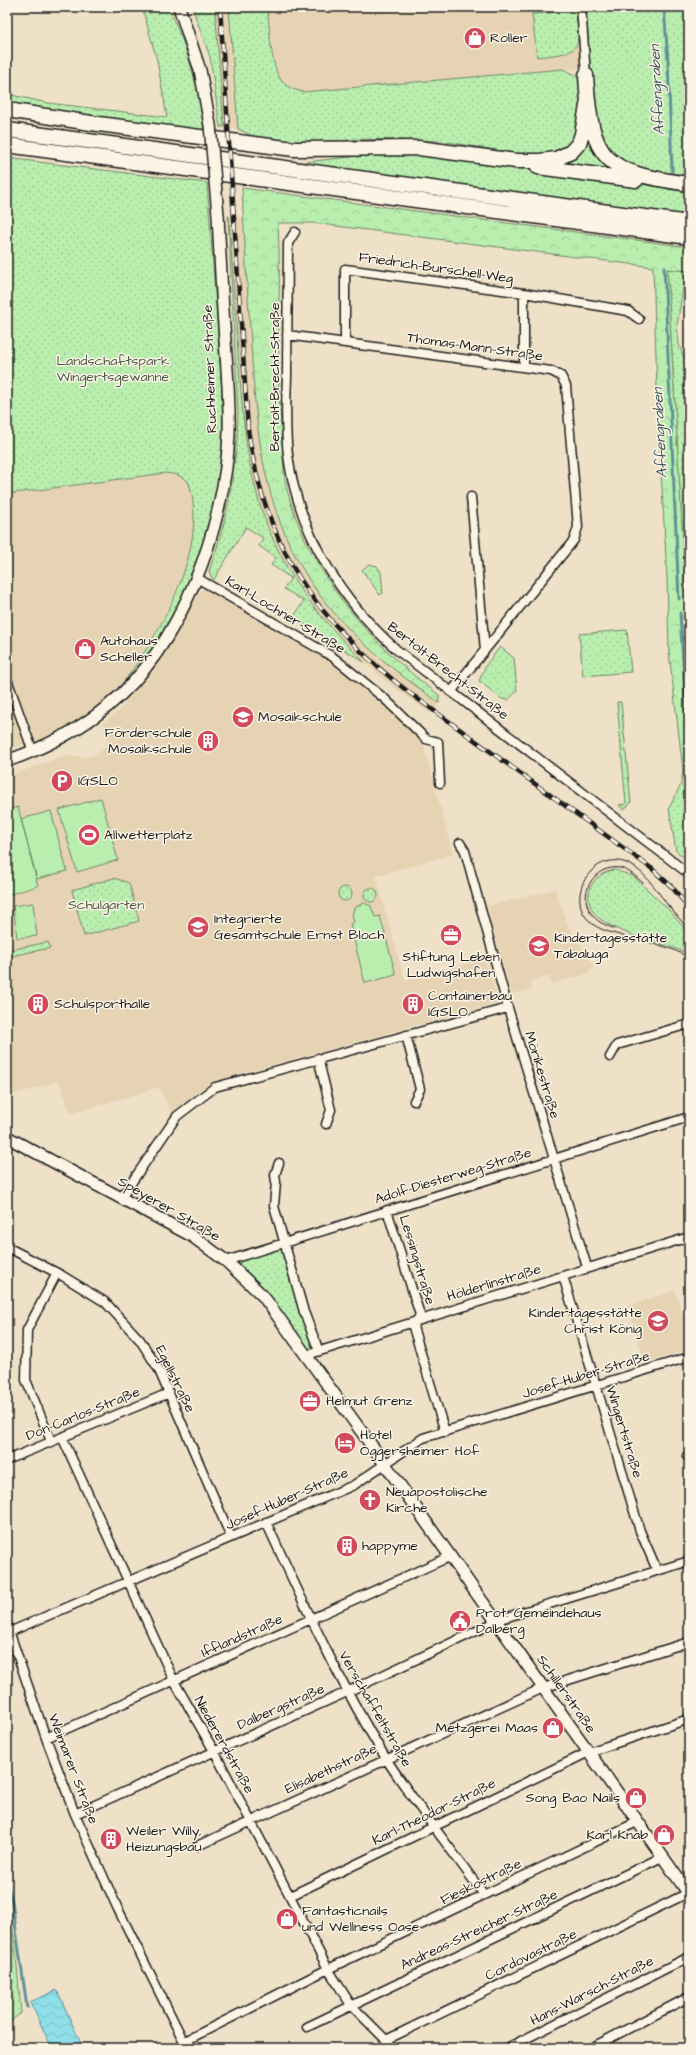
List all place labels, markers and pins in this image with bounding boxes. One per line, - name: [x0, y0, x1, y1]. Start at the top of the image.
- shop icon: Roller: [462, 25, 488, 51]
- place label: Roller: [490, 28, 528, 48]
- place label: Autohaus Scheller: [100, 631, 158, 667]
- shop icon: Autohaus Scheller: [72, 636, 98, 662]
- school or university icon: Mosaikschule: [230, 704, 256, 730]
- place label: Mosaikschule: [258, 707, 342, 727]
- place label: Förderschule Mosaikschule: [105, 723, 192, 759]
- building icon: Förderschule Mosaikschule: [195, 728, 221, 754]
- parking icon: IGSLO: [49, 768, 75, 794]
- place label: IGSLO: [78, 771, 118, 791]
- sports icon: Allwetterplatz: [76, 822, 102, 848]
- place label: Allwetterplatz: [104, 825, 193, 845]
- place label: Integrierte Gesamtschule Ernst Bloch: [214, 909, 384, 945]
- school or university icon: Integrierte Gesamtschule Ernst Bloch: [185, 914, 211, 940]
- office icon: Stiftung Leben Ludwigshafen: [438, 922, 464, 948]
- place label: Kindertagesstätte Tabaluga: [554, 928, 668, 964]
- school or university icon: Kindertagesstätte Tabaluga: [526, 933, 552, 959]
- place label: Stiftung Leben Ludwigshafen: [402, 947, 500, 983]
- place label: Containerbau IGSLO: [428, 986, 512, 1022]
- building icon: Schulsporthalle: [25, 991, 51, 1017]
- building icon: Containerbau IGSLO: [400, 991, 426, 1017]
- place label: Schulsporthalle: [54, 994, 151, 1014]
- place label: Kindertagesstätte Christ König: [529, 1303, 642, 1339]
- school or university icon: Kindertagesstätte Christ König: [645, 1308, 671, 1334]
- office icon: Helmut Grenz: [297, 1388, 323, 1414]
- place label: Helmut Grenz: [326, 1391, 413, 1411]
- place label: Hotel Oggersheimer Hof: [360, 1425, 480, 1461]
- hotel icon: Hotel Oggersheimer Hof: [332, 1430, 358, 1456]
- place label: Neuapostolische Kirche: [386, 1482, 488, 1518]
- church icon: Neuapostolische Kirche: [357, 1487, 383, 1513]
- building icon: happyme: [334, 1533, 360, 1559]
- place label: happyme: [362, 1536, 418, 1556]
- place label: Prot. Gemeindehaus Dalberg: [476, 1603, 602, 1639]
- public building icon: Prot. Gemeindehaus Dalberg: [447, 1608, 473, 1634]
- shop icon: Metzgerei Maas: [540, 1715, 566, 1741]
- place label: Metzgerei Maas: [436, 1718, 538, 1738]
- shop icon: Song Bao Nails: [623, 1785, 649, 1811]
- place label: Song Bao Nails: [526, 1788, 620, 1808]
- place label: Weiler Willy, Heizungsbau: [126, 1821, 202, 1857]
- shop icon: Karl Knab: [651, 1822, 677, 1848]
- place label: Karl Knab: [586, 1825, 648, 1845]
- building icon: Weiler Willy, Heizungsbau: [98, 1826, 124, 1852]
- place label: Fantasticnails und Wellness Oase: [302, 1901, 420, 1937]
- shop icon: Fantasticnails und Wellness Oase: [274, 1906, 300, 1932]

